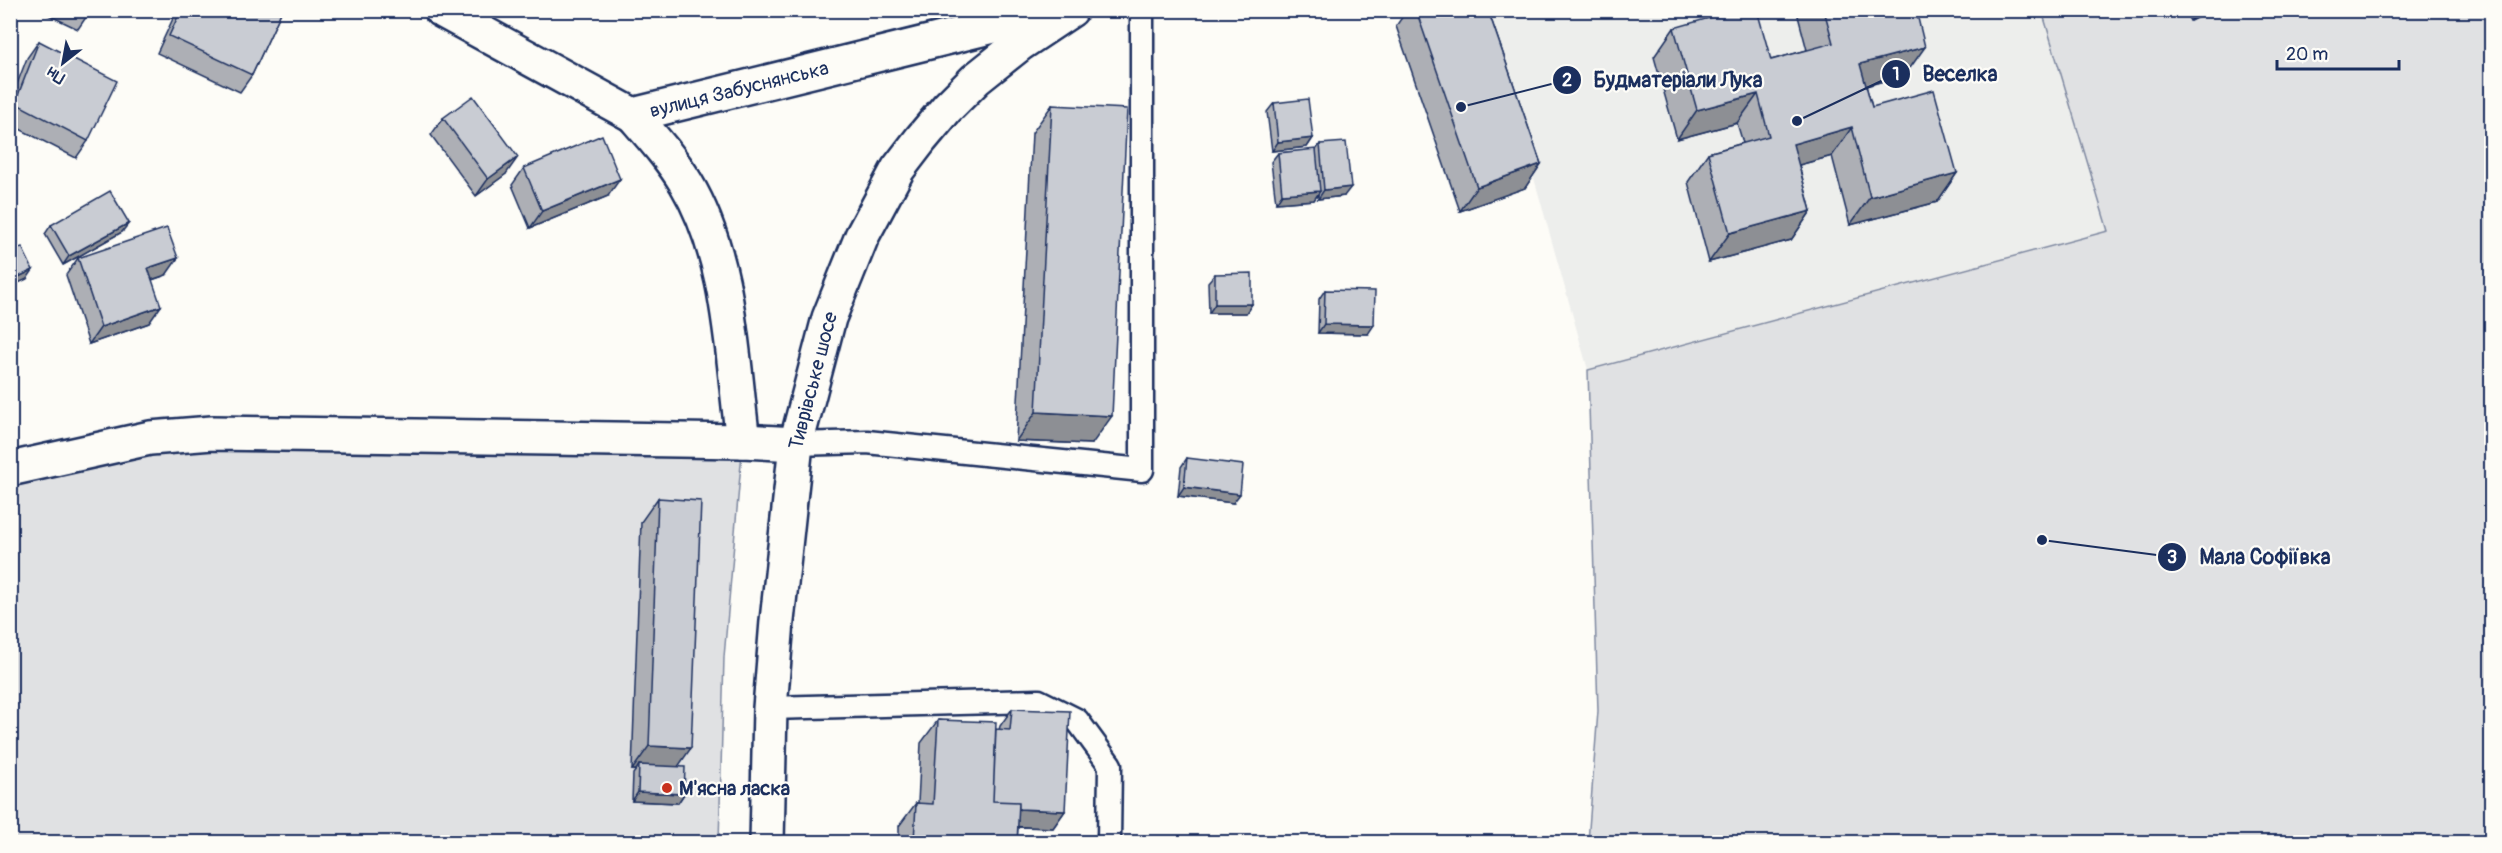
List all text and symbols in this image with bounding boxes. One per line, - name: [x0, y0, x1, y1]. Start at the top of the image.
- north arrow: [33, 33, 93, 93]
- scale bar: [2277, 33, 2398, 71]
- text: 20 m: [2286, 43, 2328, 66]
- street label: вулиця Забуснянська: [647, 55, 831, 123]
- callout: Веселка: [1881, 55, 2010, 94]
- callout: Будматеріали Лука: [1552, 61, 1775, 100]
- text: Веселка: [1923, 61, 1998, 88]
- text: Пн: [43, 62, 68, 88]
- text: 1: [1892, 63, 1900, 86]
- text: Будматеріали Лука: [1593, 67, 1763, 94]
- text: 2: [1562, 69, 1572, 92]
- street label: Тиврівське шосе: [783, 308, 843, 452]
- callout: Мала Софіївка: [2157, 537, 2343, 576]
- text: Мала Софіївка: [2199, 544, 2331, 571]
- text: 3: [2167, 546, 2177, 569]
- place label: М'ясна ласка: [679, 776, 790, 801]
- marker: М'ясна ласка: [660, 781, 674, 795]

